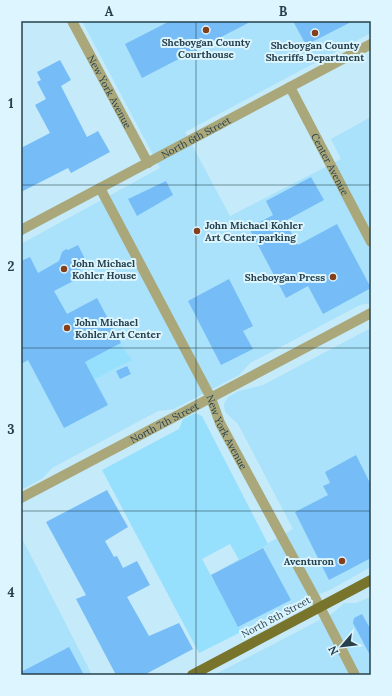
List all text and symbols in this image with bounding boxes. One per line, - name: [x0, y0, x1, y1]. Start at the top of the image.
- text: A: [105, 3, 114, 20]
- text: B: [279, 3, 288, 20]
- marker: Sheboygan County Courthouse: [201, 25, 211, 35]
- marker: Sheboygan County Sheriffs Department: [310, 28, 320, 38]
- place label: Sheboygan County Courthouse: [162, 36, 251, 61]
- place label: Sheboygan County Sheriffs Department: [266, 39, 365, 64]
- street label: New York Avenue: [85, 53, 135, 131]
- text: 1: [8, 95, 14, 112]
- street label: North 6th Street: [159, 113, 233, 161]
- street label: Center Avenue: [309, 131, 352, 198]
- place label: John Michael Kohler Art Center parking: [205, 219, 303, 244]
- marker: John Michael Kohler Art Center parking: [192, 226, 202, 236]
- place label: John Michael Kohler House: [72, 257, 137, 282]
- text: 2: [8, 258, 15, 275]
- marker: John Michael Kohler House: [59, 264, 69, 274]
- place label: Sheboygan Press: [245, 271, 325, 284]
- marker: Sheboygan Press: [328, 272, 338, 282]
- place label: John Michael Kohler Art Center: [75, 316, 161, 341]
- marker: John Michael Kohler Art Center: [62, 323, 72, 333]
- street label: New York Avenue: [204, 393, 251, 472]
- street label: North 7th Street: [128, 399, 201, 446]
- text: 3: [7, 421, 15, 438]
- place label: Aventuron: [284, 555, 335, 568]
- marker: Aventuron: [337, 556, 347, 566]
- text: 4: [7, 584, 15, 601]
- street label: North 8th Street: [239, 593, 313, 641]
- north arrow: [322, 626, 362, 666]
- text: N: [325, 643, 341, 658]

